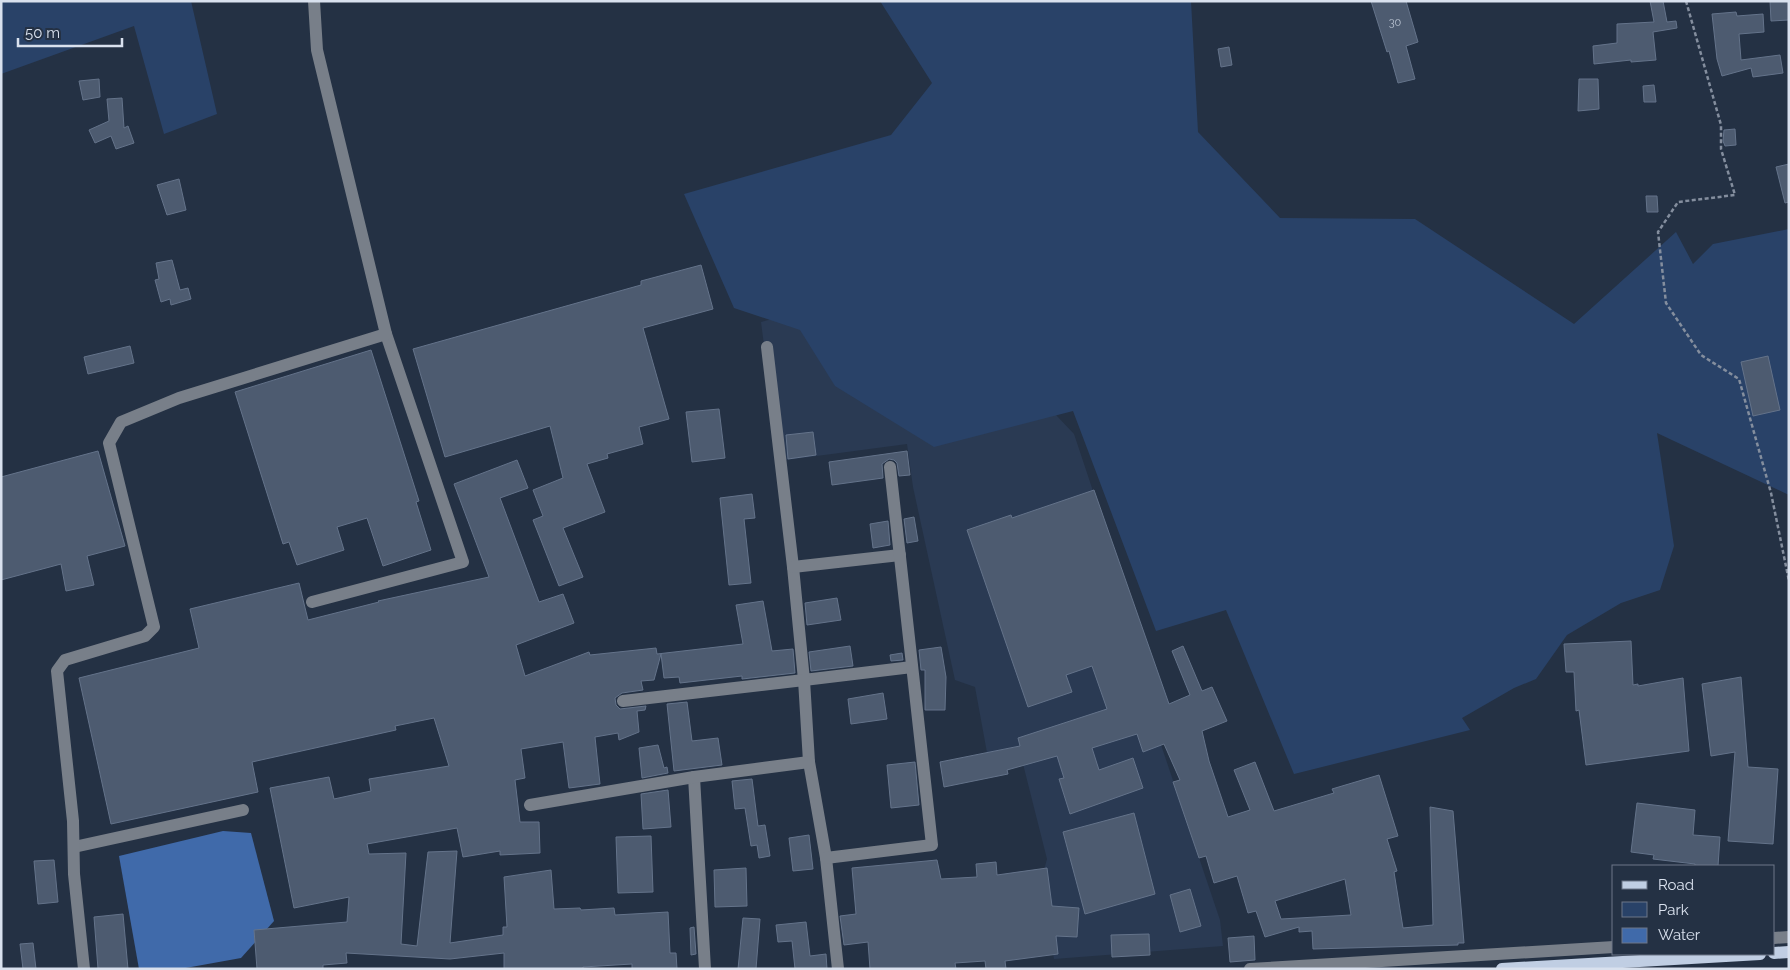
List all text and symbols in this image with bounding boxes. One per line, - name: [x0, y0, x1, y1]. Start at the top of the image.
- scale bar: [18, 15, 121, 47]
- house number: 30: [1389, 16, 1402, 29]
- text: 50 m: [25, 24, 60, 42]
- legend: [1612, 865, 1775, 955]
- text: Road: [1658, 876, 1694, 894]
- text: Park: [1658, 901, 1689, 919]
- text: Water: [1658, 926, 1701, 944]

